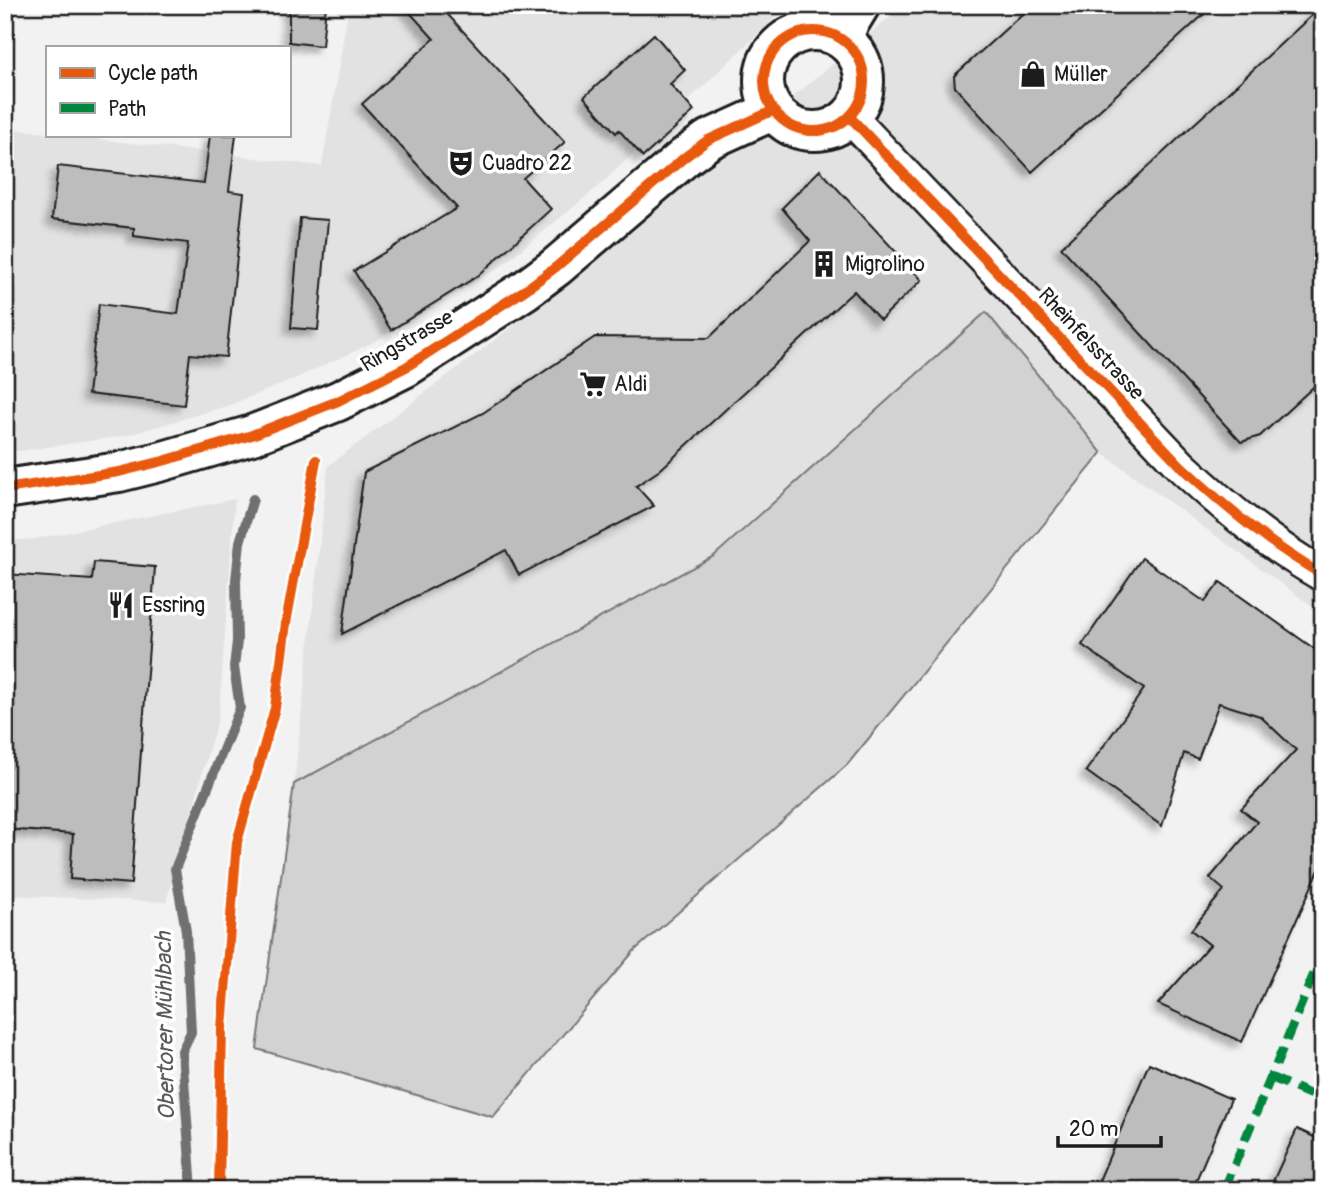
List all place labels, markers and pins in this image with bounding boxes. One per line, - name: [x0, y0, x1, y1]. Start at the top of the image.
- shop icon: Müller: [1018, 59, 1048, 89]
- place label: Müller: [1054, 61, 1108, 88]
- theatre icon: Cuadro 22: [446, 148, 476, 178]
- place label: Cuadro 22: [482, 150, 572, 177]
- building icon: Migrolino: [809, 249, 839, 279]
- place label: Migrolino: [845, 251, 925, 278]
- supermarket icon: Aldi: [578, 369, 608, 399]
- place label: Aldi: [614, 371, 647, 398]
- restaurant icon: Essring: [106, 590, 136, 620]
- place label: Essring: [142, 592, 205, 619]

